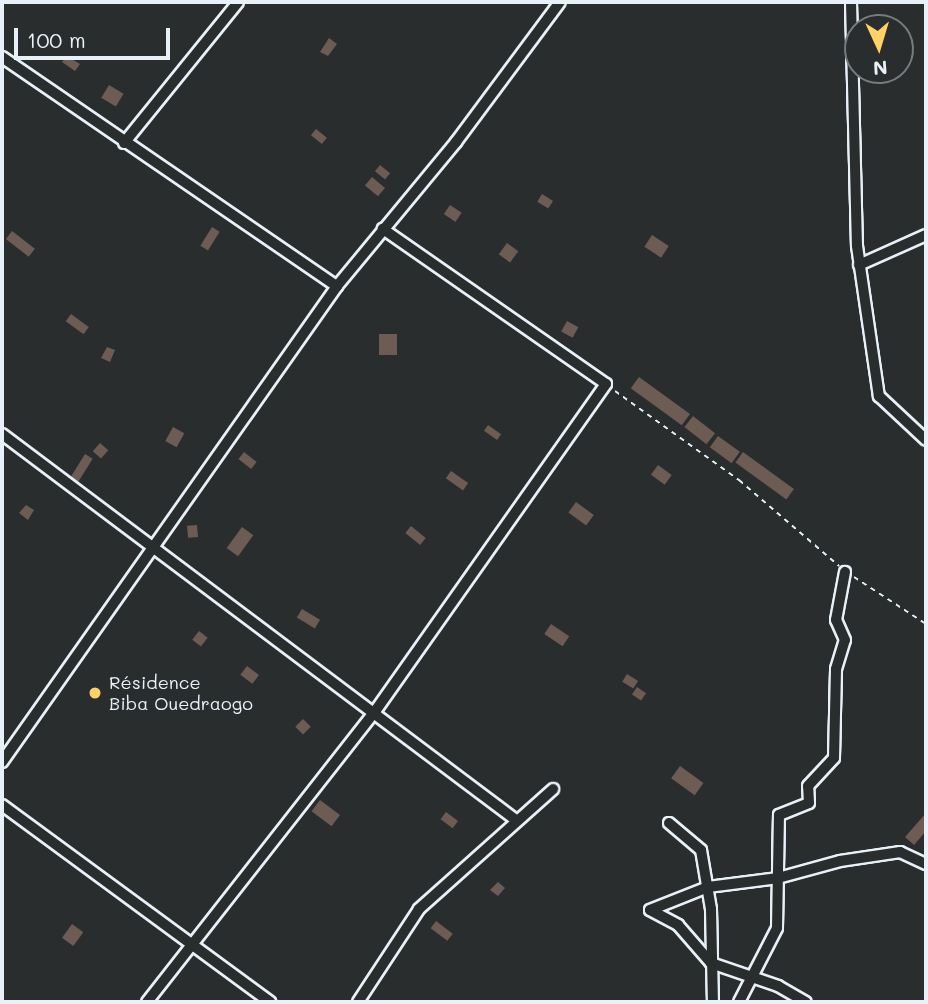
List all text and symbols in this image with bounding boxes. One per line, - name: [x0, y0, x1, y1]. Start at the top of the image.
- scale bar: [18, 14, 173, 58]
- north arrow: [844, 14, 914, 84]
- text: 100 m: [27, 26, 86, 53]
- text: N: [872, 55, 888, 81]
- place label: Résidence Biba Ouedraogo: [109, 672, 253, 714]
- marker: Résidence Biba Ouedraogo: [87, 685, 103, 701]

